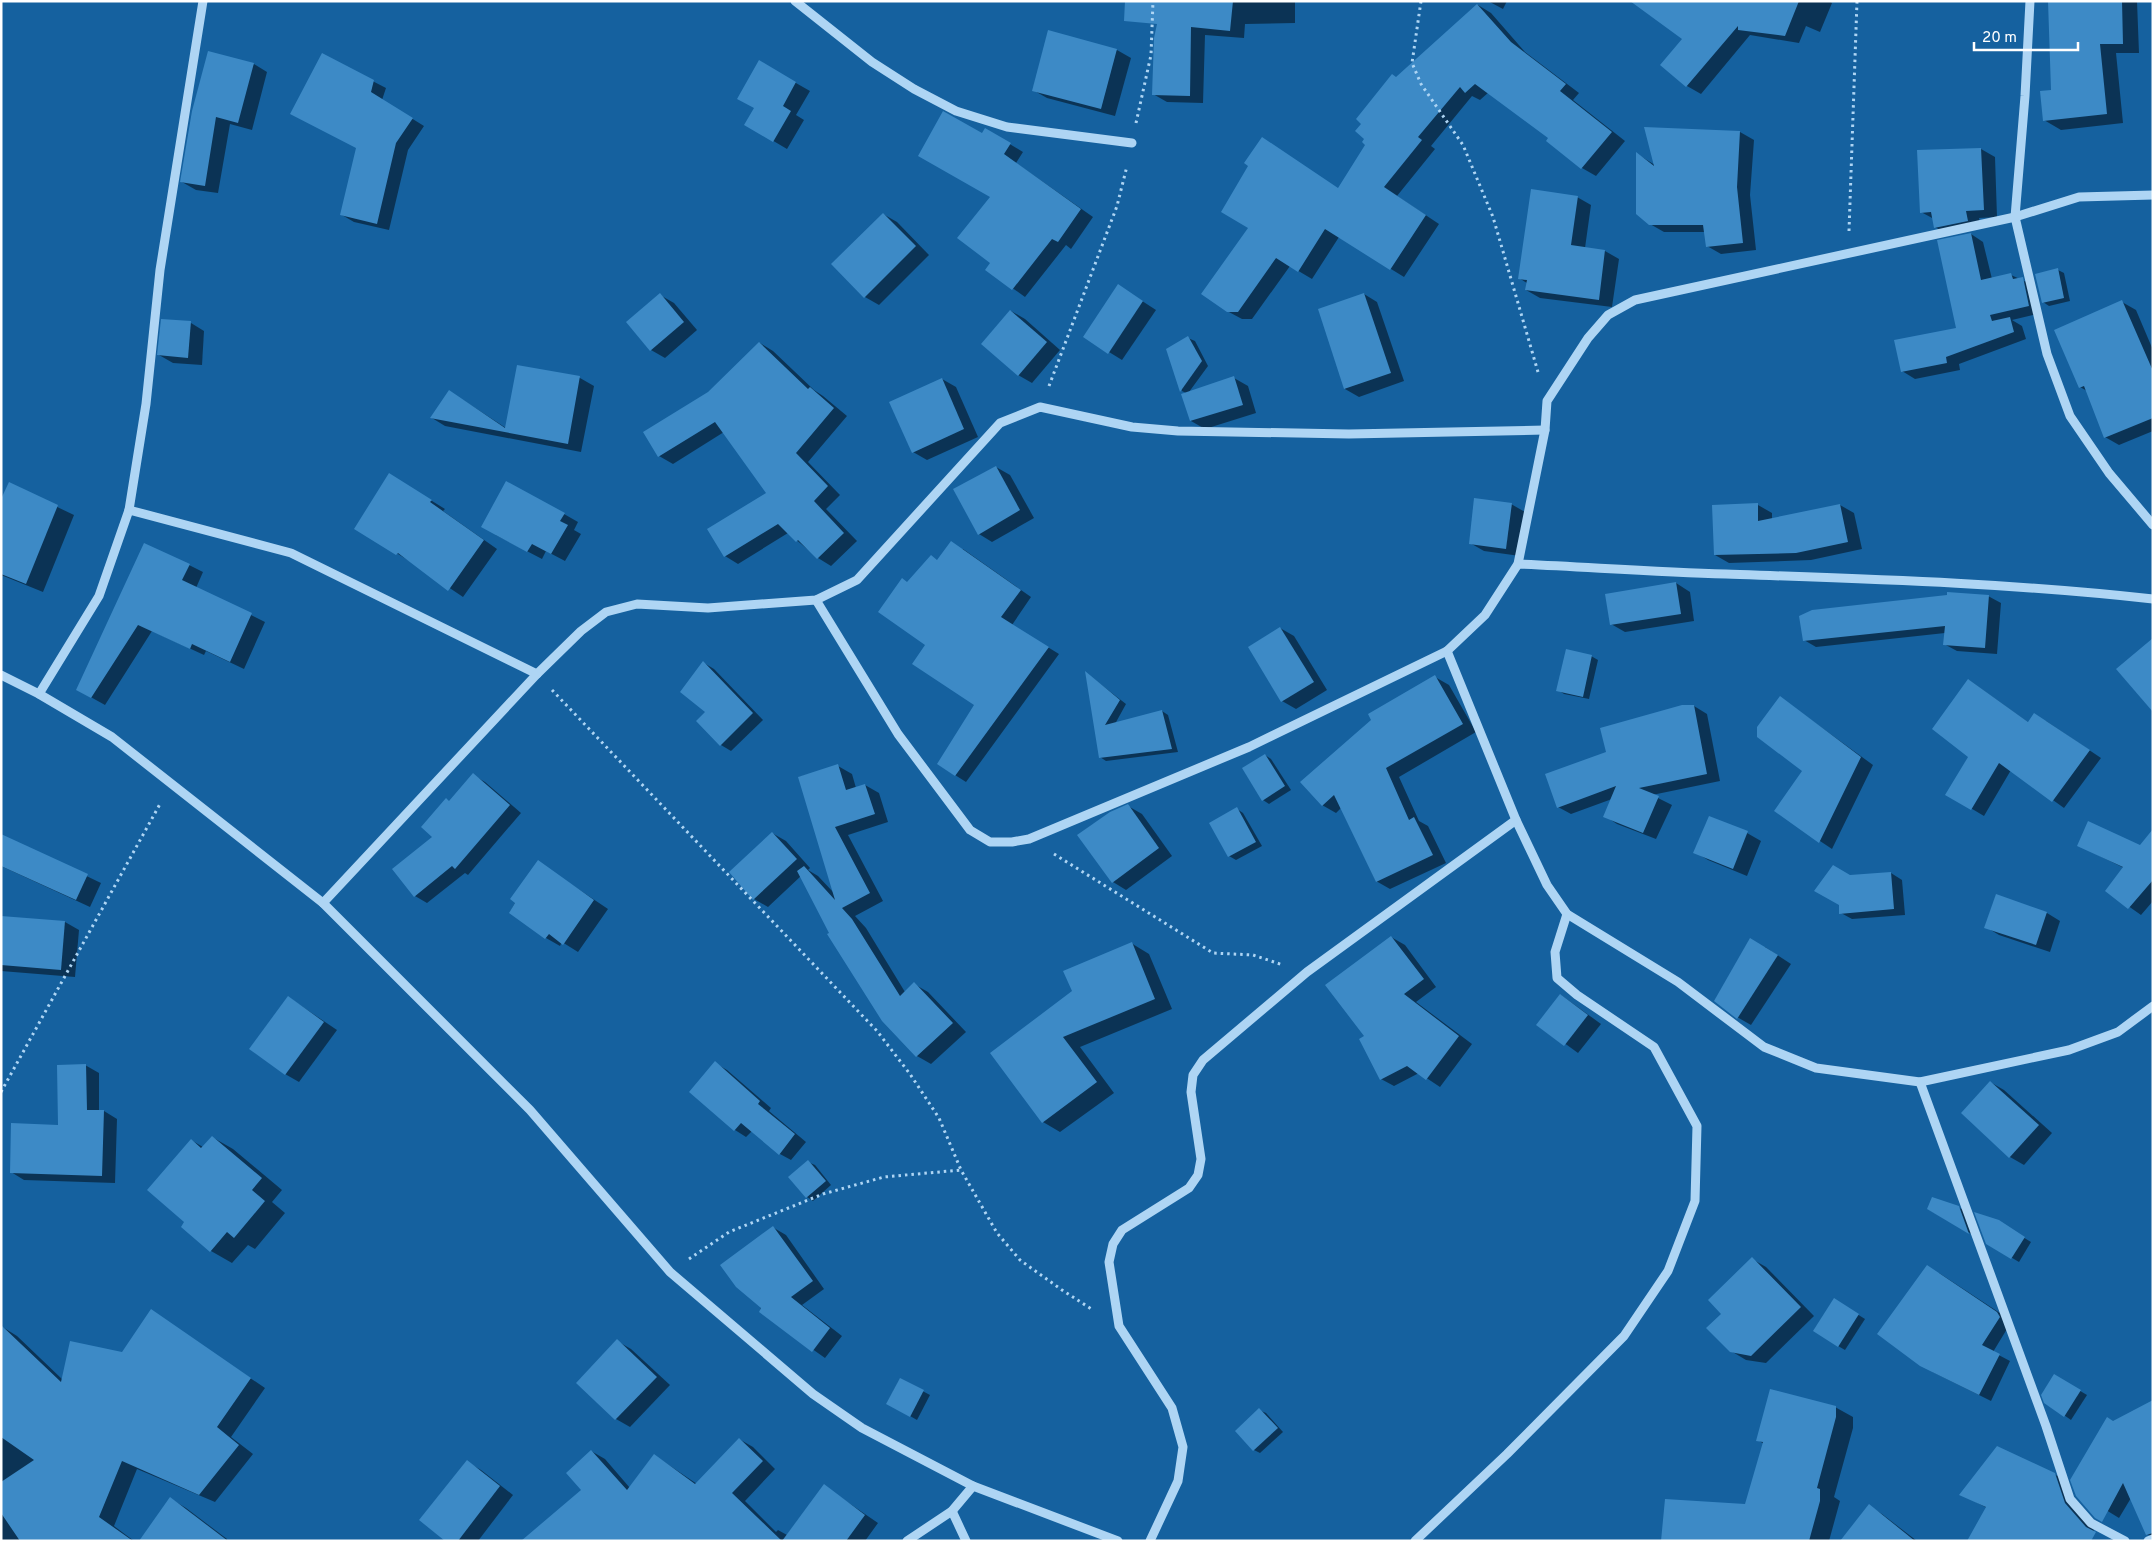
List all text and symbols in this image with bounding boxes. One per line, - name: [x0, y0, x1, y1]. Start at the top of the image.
- scale bar: [1974, 20, 2078, 52]
- text: 20 m: [1982, 29, 2017, 48]

